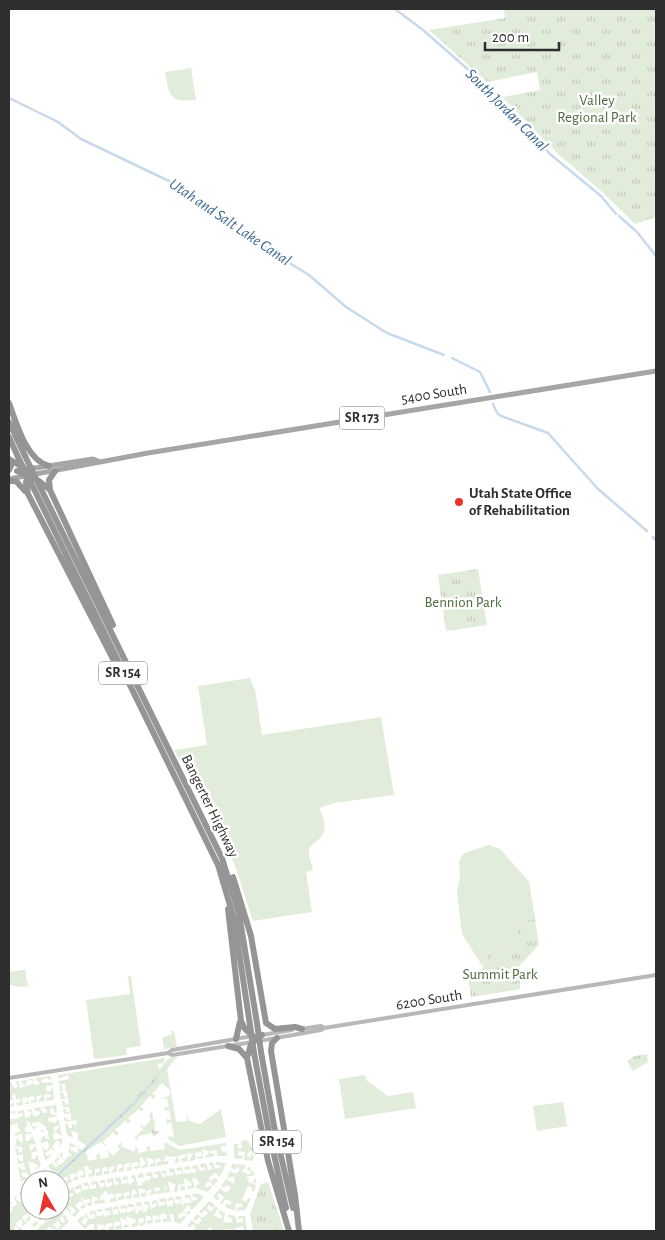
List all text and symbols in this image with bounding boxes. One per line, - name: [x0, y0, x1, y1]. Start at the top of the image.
- scale bar: [485, 20, 559, 52]
- text: 200 m: [492, 30, 529, 45]
- water label: South Jordan Canal: [463, 66, 551, 154]
- park label: Valley Regional Park: [557, 93, 637, 125]
- water label: Utah and Salt Lake Canal: [166, 175, 294, 269]
- street label: 5400 South: [400, 381, 468, 407]
- road number: SR 173: [340, 406, 384, 429]
- place label: Utah State Office of Rehabilitation: [469, 486, 572, 518]
- marker: Utah State Office of Rehabilitation: [453, 496, 465, 508]
- park label: Bennion Park: [424, 595, 502, 610]
- road number: SR 154: [99, 661, 147, 684]
- street label: Bangerter Highway: [179, 752, 242, 860]
- park label: Summit Park: [462, 967, 538, 982]
- street label: 6200 South: [395, 987, 463, 1013]
- road number: SR 154: [253, 1130, 301, 1154]
- north arrow: [20, 1170, 70, 1220]
- text: N: [37, 1175, 49, 1191]

